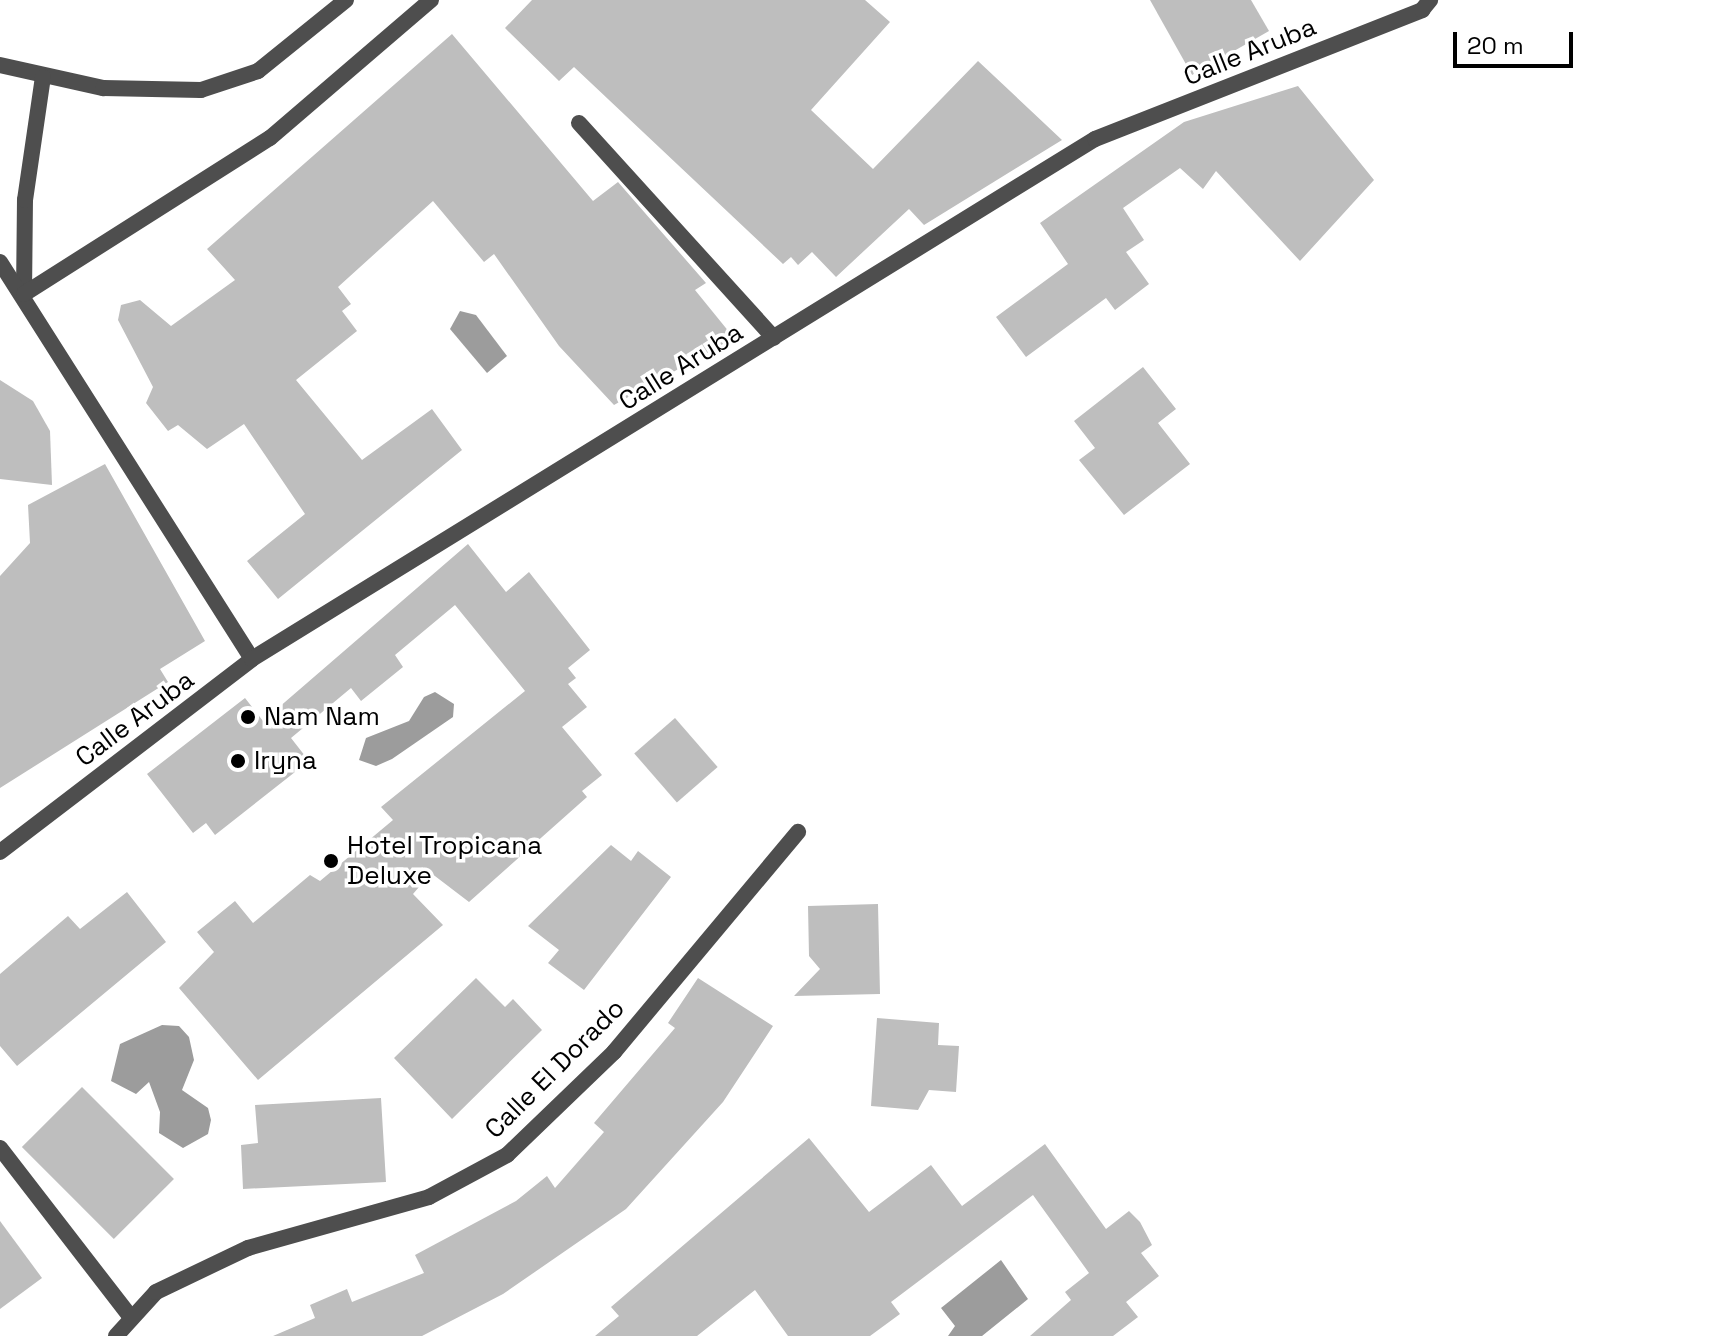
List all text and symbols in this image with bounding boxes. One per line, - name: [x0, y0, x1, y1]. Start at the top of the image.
- street label: Calle Aruba: [1179, 11, 1321, 93]
- scale bar: [1457, 16, 1577, 66]
- text: 20 m: [1467, 30, 1524, 61]
- street label: Calle Aruba: [613, 317, 749, 417]
- street label: Calle Aruba: [70, 664, 200, 774]
- place label: Nam Nam: [264, 701, 380, 733]
- marker: Nam Nam: [239, 708, 257, 726]
- place label: Iryna: [254, 745, 317, 777]
- marker: Iryna: [229, 752, 247, 770]
- place label: Hotel Tropicana Deluxe: [347, 830, 543, 892]
- marker: Hotel Tropicana Deluxe: [322, 852, 340, 870]
- street label: Calle El Dorado: [479, 993, 631, 1145]

